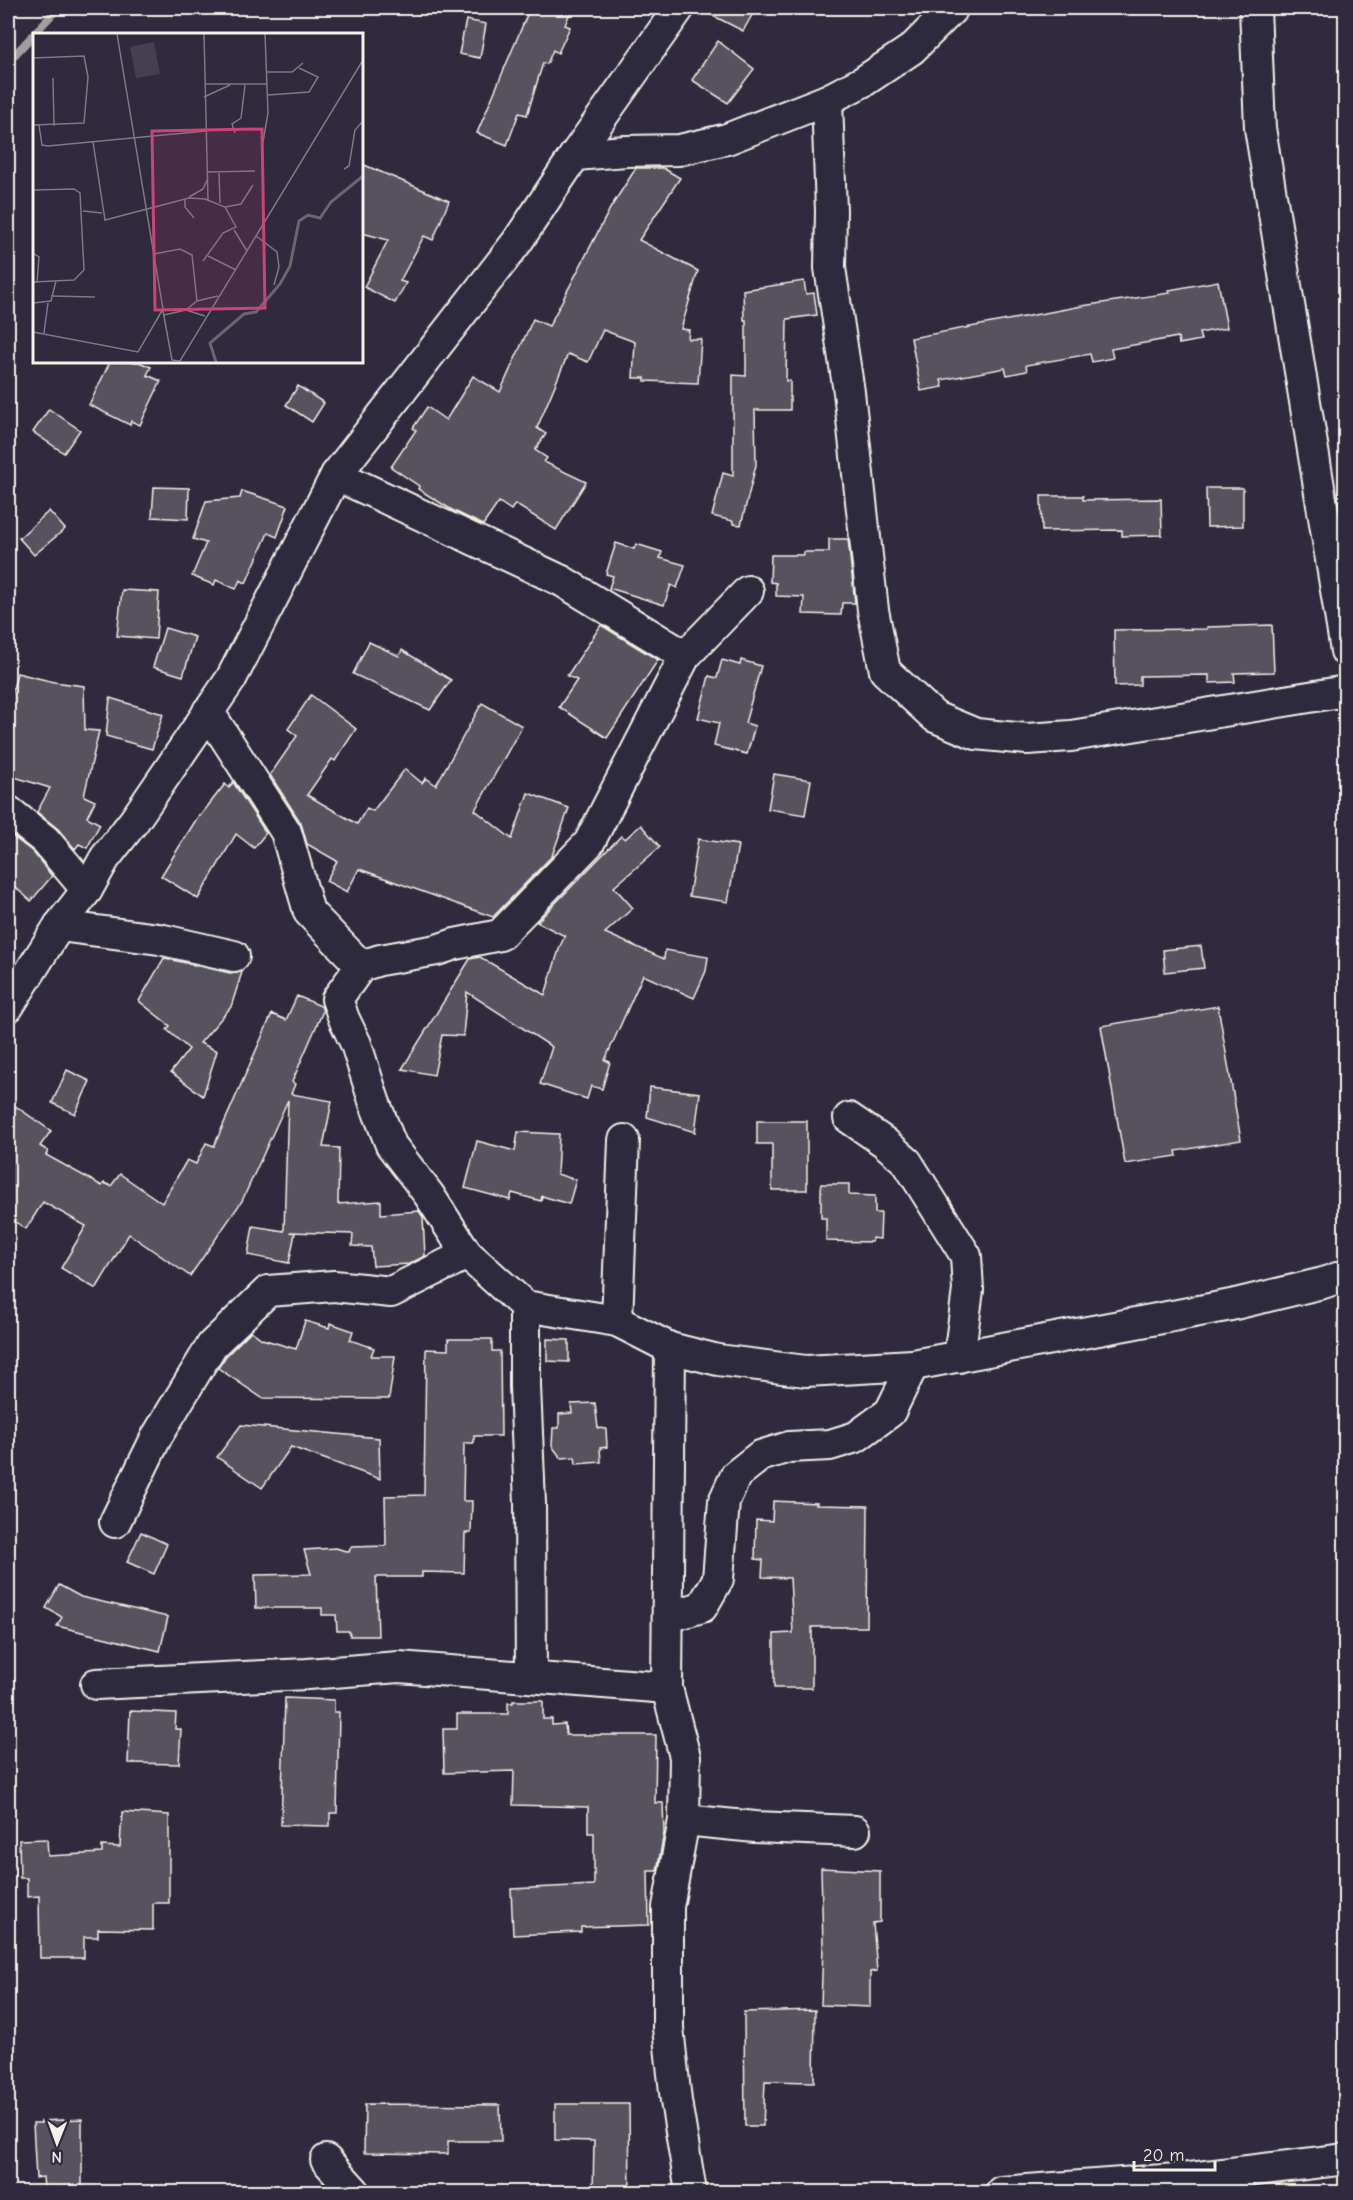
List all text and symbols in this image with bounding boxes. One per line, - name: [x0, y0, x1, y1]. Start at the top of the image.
- inset map: [33, 33, 363, 363]
- north arrow: [27, 2113, 87, 2173]
- scale bar: [1134, 2134, 1215, 2172]
- text: 20 m: [1143, 2145, 1184, 2166]
- text: N: [51, 2148, 62, 2166]

